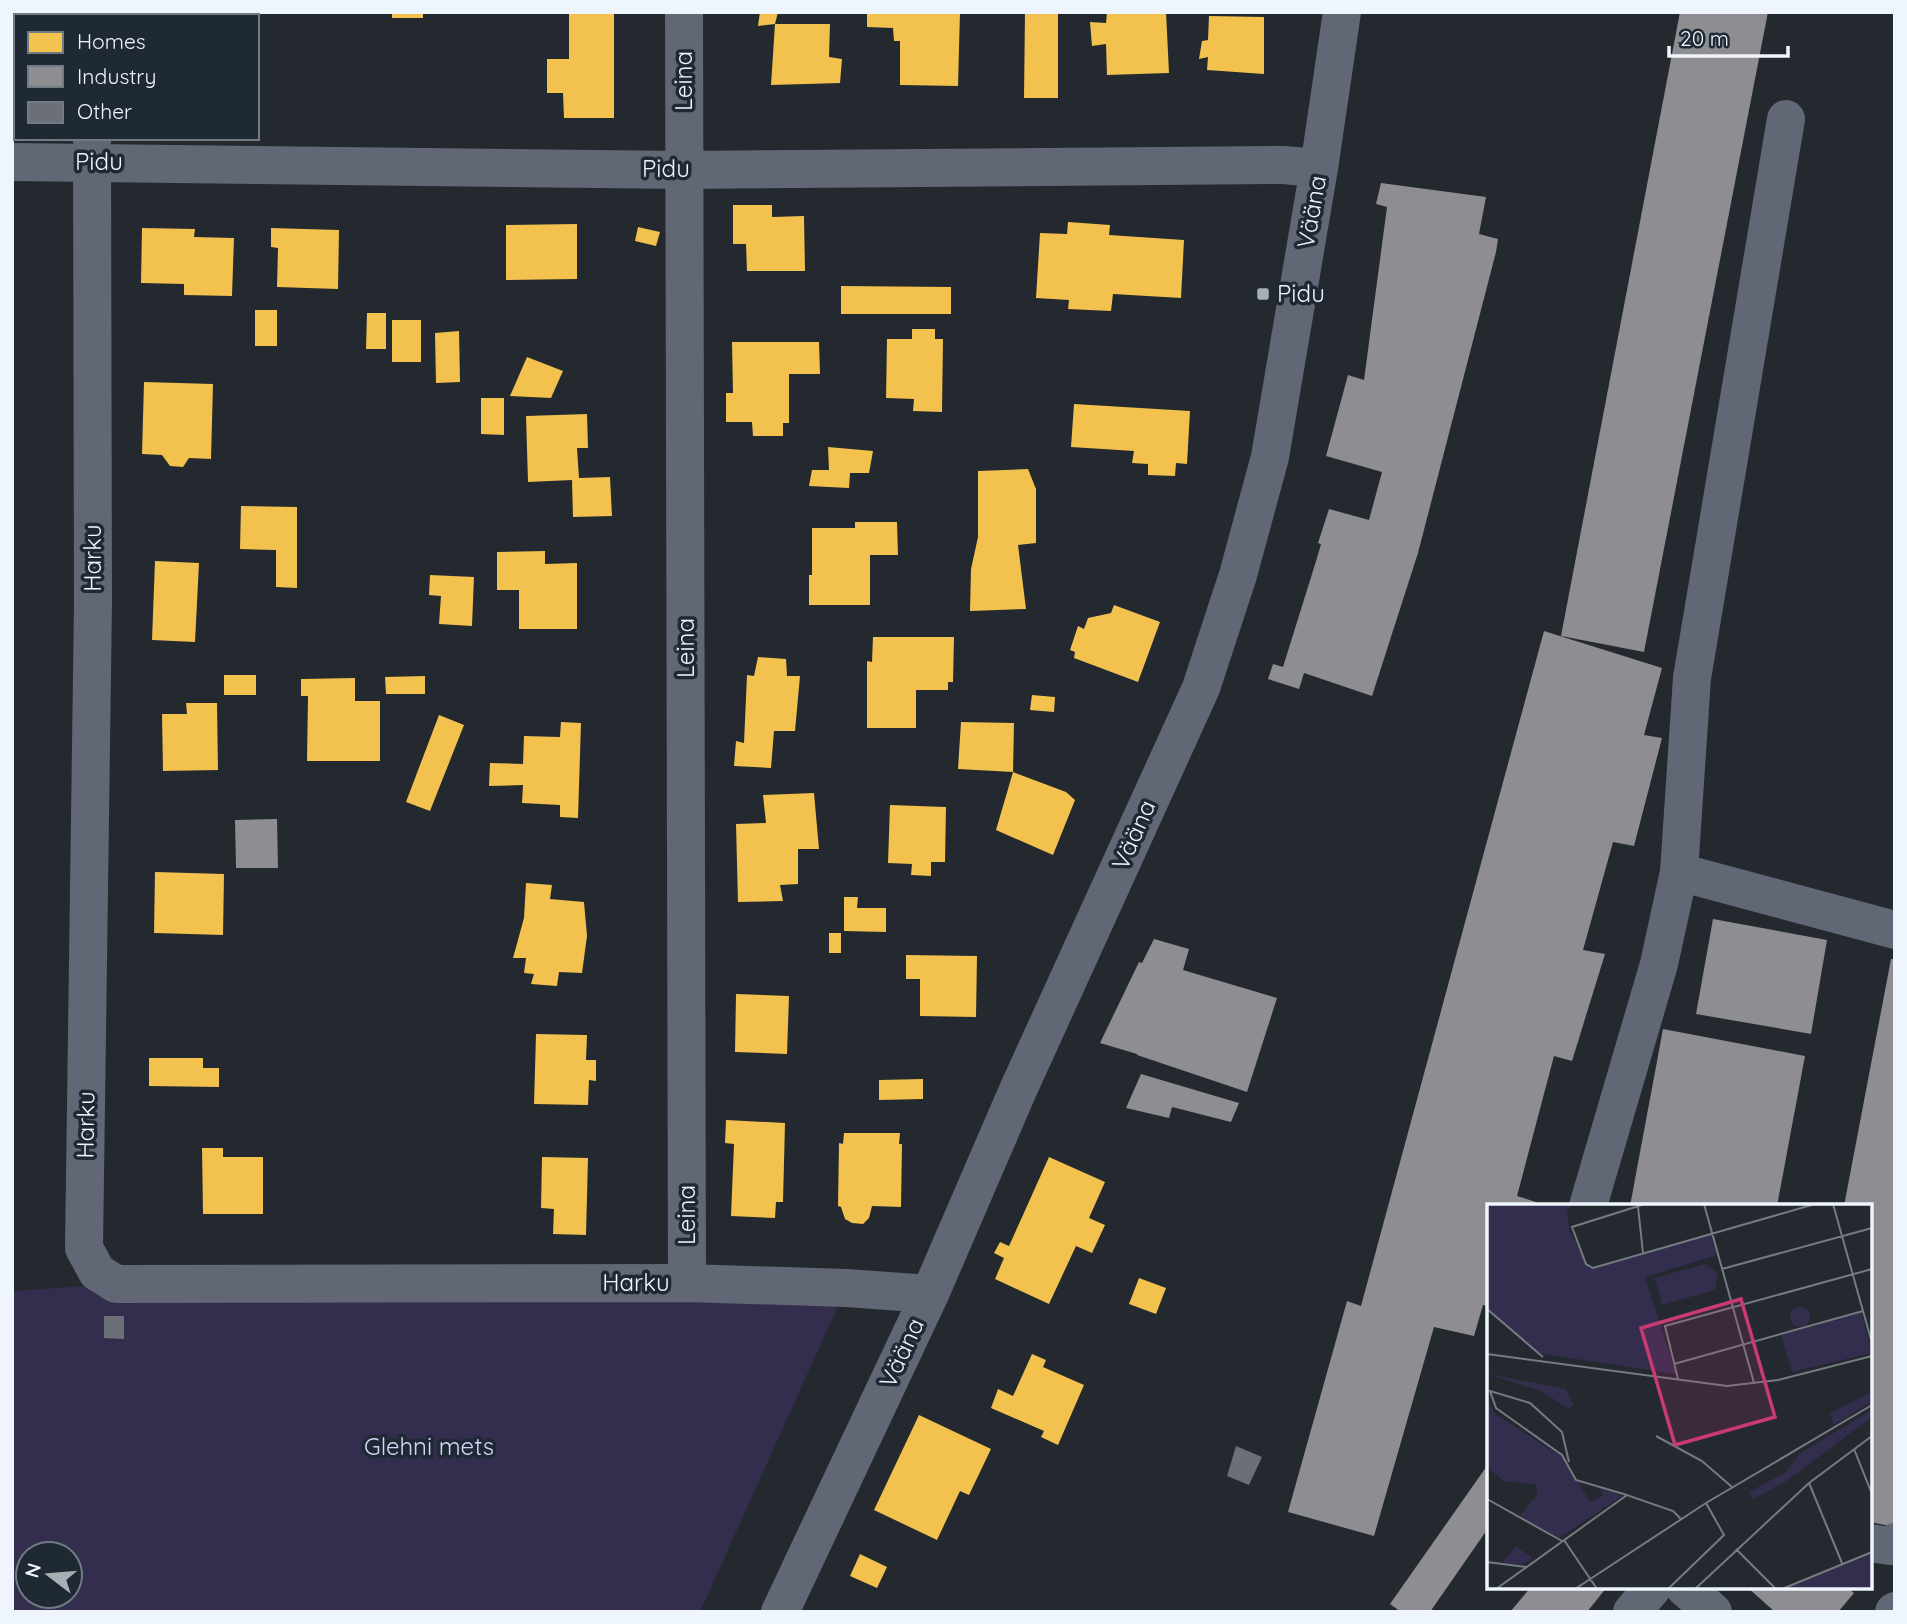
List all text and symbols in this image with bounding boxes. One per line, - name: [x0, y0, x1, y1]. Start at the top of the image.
- legend: [14, 14, 259, 140]
- scale bar: [1669, 14, 1788, 58]
- text: 20 m: [1680, 25, 1729, 51]
- text: Homes: [77, 28, 146, 54]
- street label: Leina: [668, 51, 698, 111]
- text: Industry: [77, 63, 156, 89]
- text: Other: [77, 98, 132, 124]
- street label: Pidu: [75, 146, 123, 176]
- street label: Pidu: [642, 153, 690, 183]
- street label: Vääna: [1290, 173, 1332, 251]
- place label: Pidu: [1277, 278, 1325, 308]
- marker: Pidu: [1255, 286, 1271, 302]
- street label: Harku: [77, 524, 107, 592]
- street label: Leina: [670, 618, 700, 678]
- street label: Vääna: [1104, 795, 1162, 874]
- street label: Harku: [69, 1091, 101, 1159]
- street label: Leina: [671, 1185, 701, 1245]
- inset map: [1487, 1204, 1872, 1589]
- street label: Harku: [602, 1267, 670, 1297]
- street label: Vääna: [872, 1313, 930, 1392]
- park label: Glehni mets: [364, 1431, 494, 1461]
- north arrow: [14, 1540, 84, 1610]
- text: N: [19, 1560, 46, 1580]

